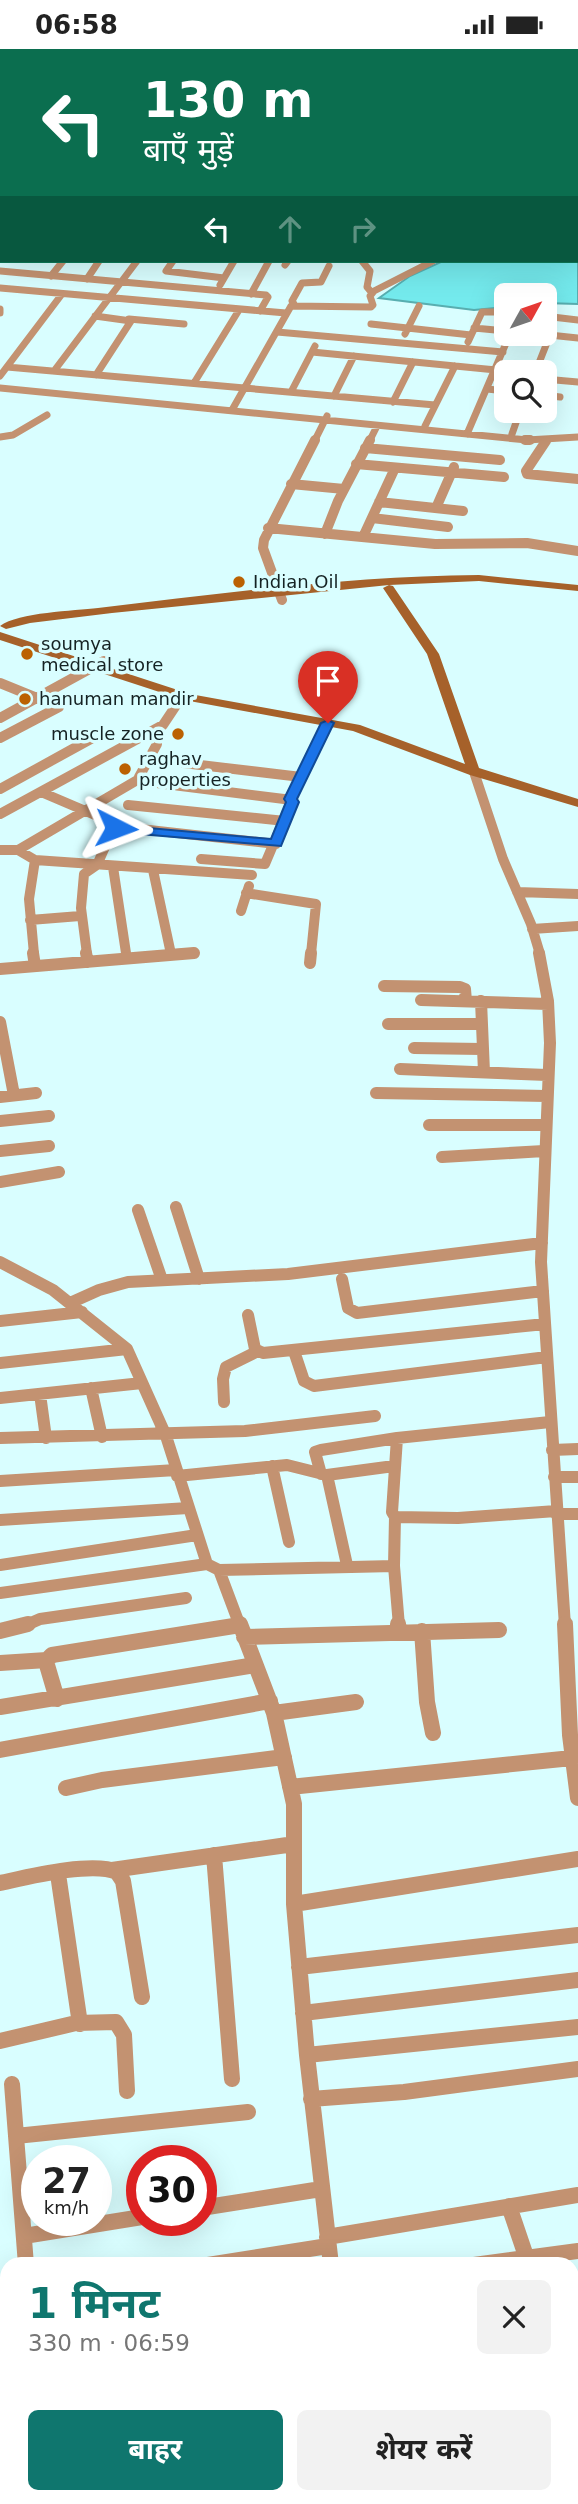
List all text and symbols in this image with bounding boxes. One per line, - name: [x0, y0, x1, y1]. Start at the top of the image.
- text: 06:58: [35, 10, 118, 40]
- text: 130 m: [143, 72, 313, 129]
- icon: left: [28, 77, 119, 168]
- text: बाएँ मुड़ें: [143, 131, 234, 169]
- icon: left: [198, 210, 236, 248]
- icon: ahead: [271, 210, 309, 248]
- icon: right: [344, 210, 382, 248]
- north arrow: [494, 283, 556, 347]
- map controls: [494, 283, 557, 423]
- button: search: [494, 360, 557, 423]
- place label: Indian Oil: [253, 571, 338, 592]
- marker: Indian Oil: [231, 574, 247, 590]
- place label: soumya medical store: [41, 633, 163, 675]
- marker: soumya medical store: [19, 646, 35, 662]
- pin: [298, 651, 358, 723]
- icon: arrive: [309, 662, 347, 700]
- place label: hanuman mandir: [39, 688, 194, 709]
- marker: hanuman mandir: [17, 691, 33, 707]
- place label: muscle zone: [51, 723, 164, 744]
- marker: muscle zone: [170, 726, 186, 742]
- place label: raghav properties: [139, 748, 231, 790]
- marker: raghav properties: [117, 761, 133, 777]
- position arrow: [79, 791, 153, 865]
- speed limit sign: 30: [126, 2145, 217, 2236]
- text: 27: [42, 2161, 91, 2201]
- text: km/h: [44, 2197, 89, 2218]
- text: 1 मिनट: [28, 2279, 160, 2328]
- button: close: [477, 2280, 551, 2354]
- text: 330 m · 06:59: [28, 2330, 190, 2356]
- button: बाहर: [28, 2410, 283, 2490]
- button: शेयर करें: [297, 2410, 551, 2490]

